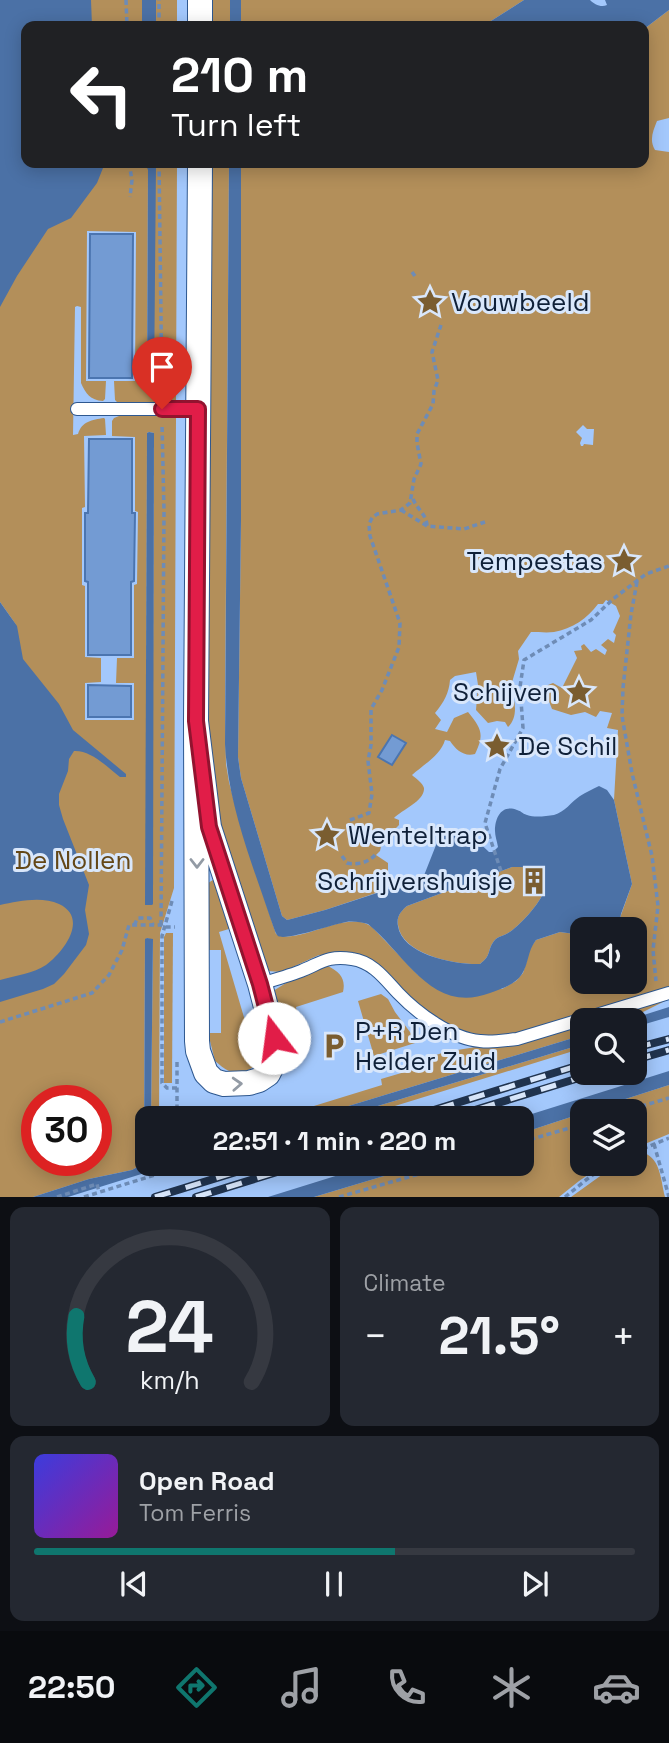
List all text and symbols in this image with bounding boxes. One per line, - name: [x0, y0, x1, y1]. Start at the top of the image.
- text: 210 m: [171, 44, 308, 106]
- icon: left: [56, 49, 147, 140]
- text: Turn left: [171, 105, 301, 145]
- place label: Vouwbeeld: [451, 285, 590, 319]
- place icon: Vouwbeeld: [415, 287, 445, 317]
- pin: [132, 337, 192, 409]
- icon: arrive: [143, 348, 181, 386]
- place label: Tempestas: [467, 544, 603, 578]
- place icon: Tempestas: [609, 546, 639, 576]
- place label: Schijven: [453, 675, 558, 709]
- place icon: Schijven: [564, 677, 594, 707]
- place label: De Schil: [518, 729, 617, 763]
- place icon: De Schil: [482, 731, 512, 761]
- place label: Wenteltrap: [348, 818, 488, 852]
- place icon: Wenteltrap: [312, 820, 342, 850]
- park label: De Nollen: [15, 843, 131, 877]
- one-way arrow: [189, 858, 205, 869]
- place label: Schrijvershuisje: [317, 864, 513, 898]
- building icon: Schrijvershuisje: [519, 866, 549, 896]
- map controls: [570, 917, 647, 1176]
- button: sound: [570, 917, 647, 994]
- position arrow: [237, 1001, 311, 1075]
- button: search: [570, 1008, 647, 1085]
- place label: P+R Den Helder Zuid: [355, 1014, 496, 1078]
- parking icon: P+R Den Helder Zuid: [319, 1031, 349, 1061]
- one-way arrow: [232, 1076, 243, 1091]
- speed limit sign: 30: [21, 1085, 112, 1176]
- button: layers: [570, 1099, 647, 1176]
- text: 22:51 · 1 min · 220 m: [213, 1124, 456, 1158]
- text: Climate: [364, 1268, 446, 1298]
- text: 24: [126, 1281, 214, 1374]
- text: 21.5°: [438, 1303, 560, 1369]
- text: −: [364, 1312, 387, 1360]
- text: +: [611, 1312, 635, 1360]
- text: km/h: [140, 1364, 200, 1396]
- text: Open Road: [139, 1464, 275, 1498]
- text: Tom Ferris: [139, 1498, 251, 1528]
- icon: previous: [115, 1565, 153, 1603]
- icon: pause: [315, 1565, 353, 1603]
- icon: next: [516, 1565, 554, 1603]
- icon: directions: [172, 1663, 221, 1712]
- icon: music: [277, 1663, 326, 1712]
- icon: phone: [382, 1663, 431, 1712]
- icon: climate: [487, 1663, 536, 1712]
- icon: car: [592, 1663, 641, 1712]
- text: 22:50: [28, 1667, 116, 1707]

